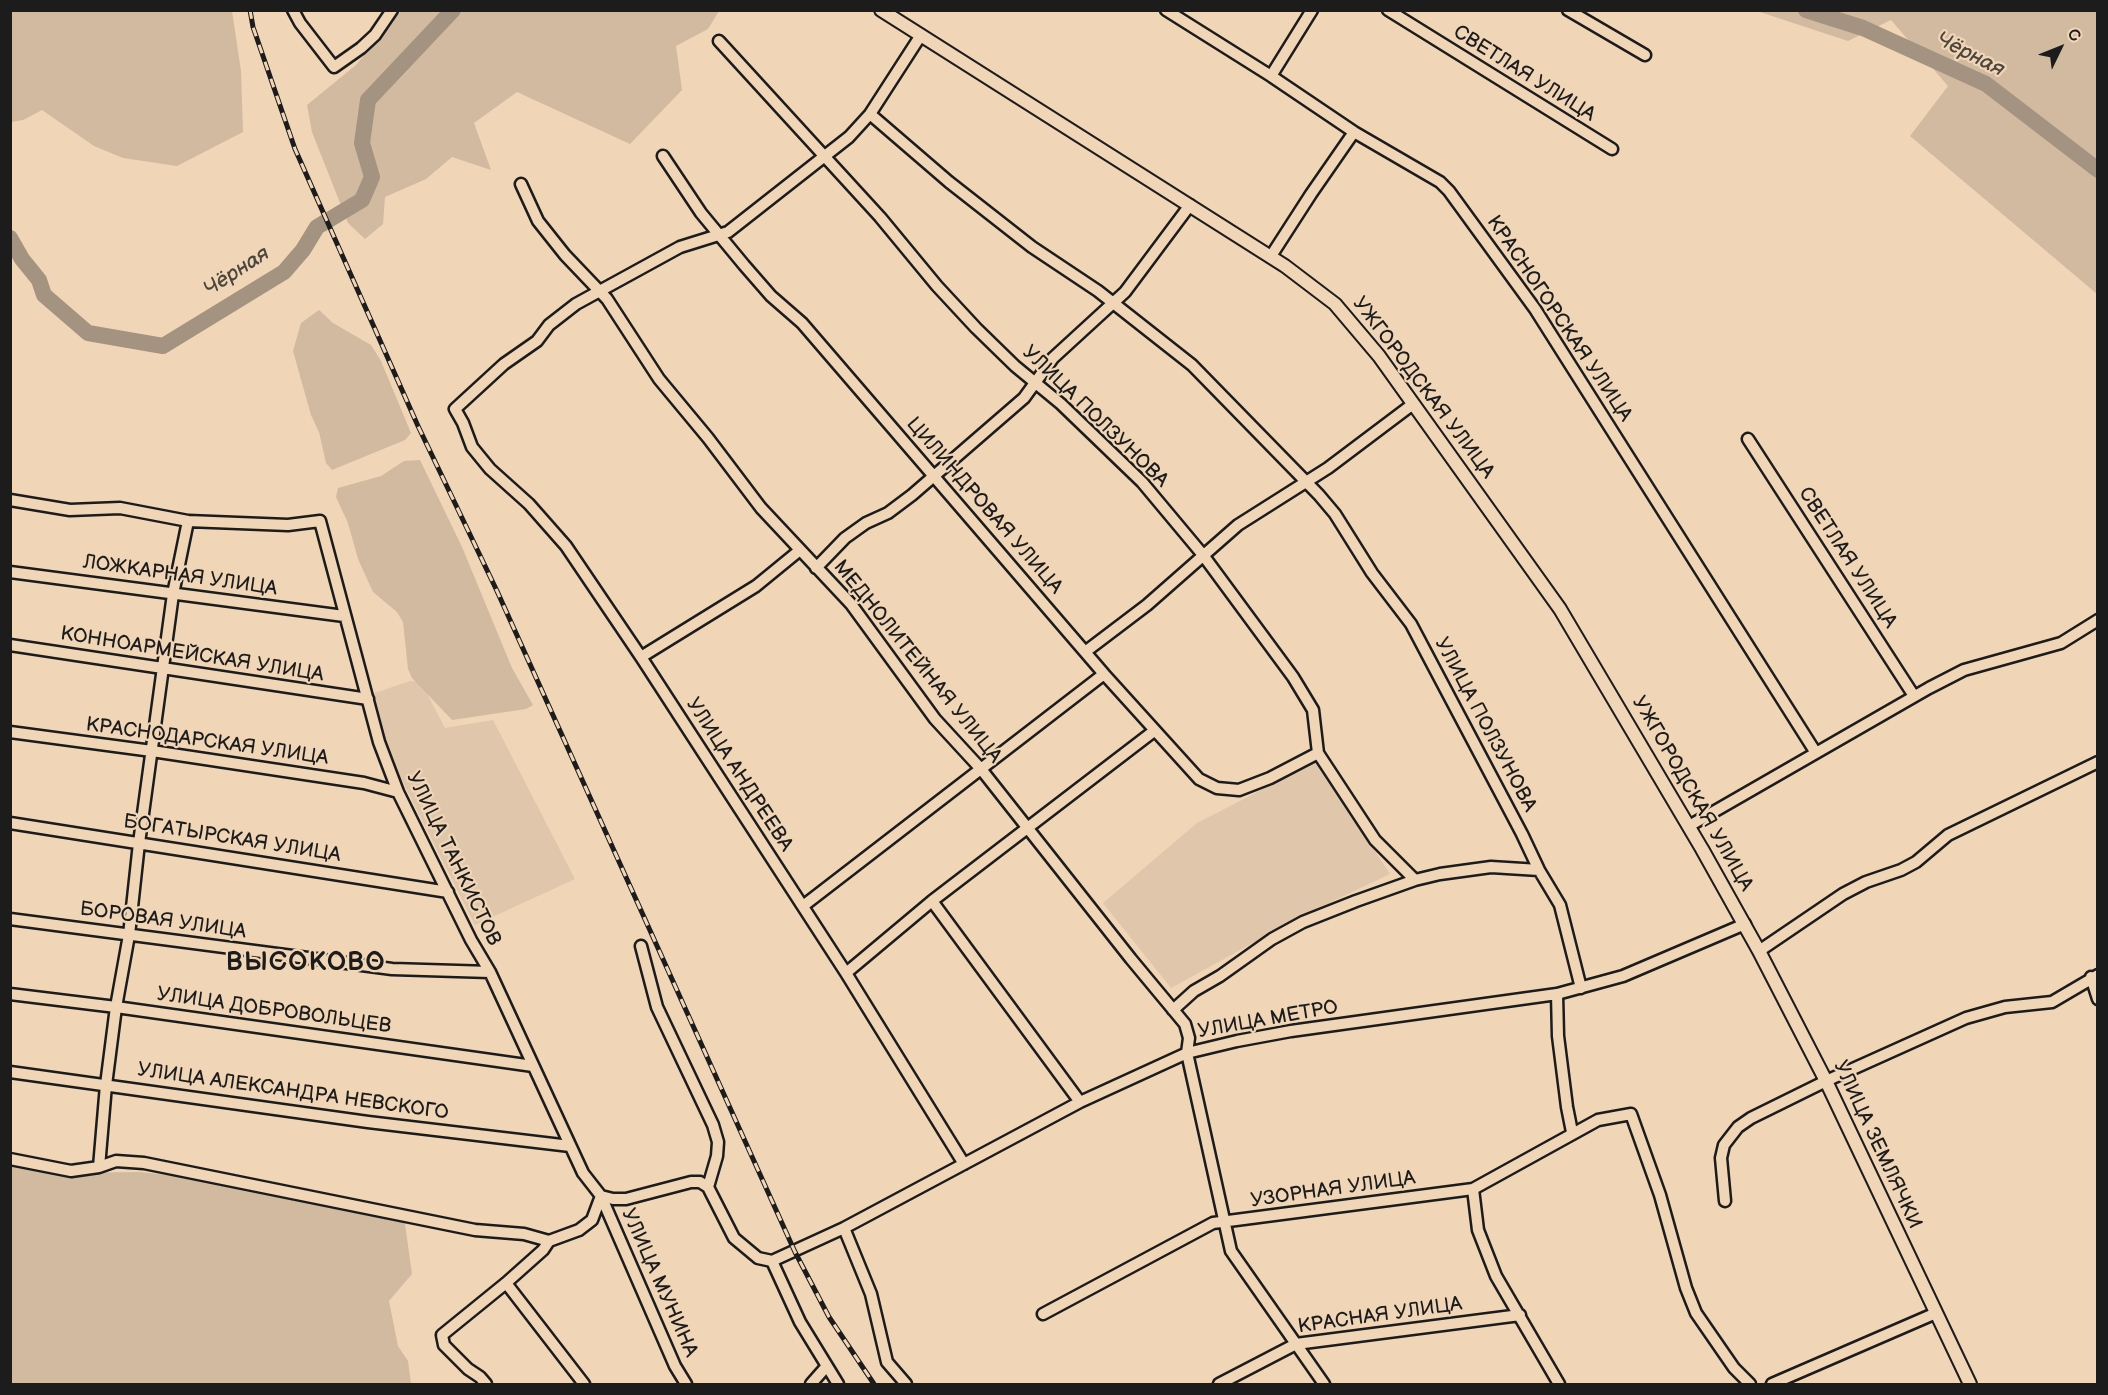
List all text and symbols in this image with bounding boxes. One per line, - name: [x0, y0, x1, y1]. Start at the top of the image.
- north arrow: [2030, 18, 2090, 78]
- street label: СВЕТЛАЯ УЛИЦА: [1448, 21, 1600, 127]
- text: С: [2063, 25, 2084, 46]
- water label: Чёрная: [1932, 27, 2008, 83]
- street label: КРАСНОГОРСКАЯ УЛИЦА: [1481, 211, 1637, 427]
- water label: Чёрная: [199, 241, 275, 303]
- street label: УЖГОРОДСКАЯ УЛИЦА: [1347, 292, 1499, 484]
- street label: УЛИЦА ПОЛЗУНОВА: [1017, 341, 1173, 493]
- street label: ЦИЛИНДРОВАЯ УЛИЦА: [901, 413, 1067, 599]
- street label: СВЕТЛАЯ УЛИЦА: [1793, 483, 1901, 633]
- street label: ЛОЖКАРНАЯ УЛИЦА: [81, 550, 279, 602]
- street label: МЕДНОЛИТЕЙНАЯ УЛИЦА: [828, 556, 1006, 768]
- street label: КОННОАРМЕЙСКАЯ УЛИЦА: [59, 622, 325, 688]
- street label: УЛИЦА ПОЛЗУНОВА: [1429, 634, 1541, 816]
- street label: УЖГОРОДСКАЯ УЛИЦА: [1626, 692, 1758, 896]
- street label: УЛИЦА АНДРЕЕВА: [680, 694, 798, 856]
- street label: КРАСНОДАРСКАЯ УЛИЦА: [84, 713, 330, 771]
- street label: УЛИЦА ТАНКИСТОВ: [400, 768, 506, 950]
- street label: БОГАТЫРСКАЯ УЛИЦА: [122, 810, 342, 868]
- street label: БОРОВАЯ УЛИЦА: [78, 897, 248, 945]
- district label: ВЫСОКОВО: [226, 947, 386, 979]
- street label: УЛИЦА ДОБРОВОЛЬЦЕВ: [155, 983, 393, 1039]
- street label: УЛИЦА МЕТРО: [1196, 996, 1340, 1044]
- street label: УЛИЦА ЗЕМЛЯЧКИ: [1828, 1057, 1926, 1233]
- street label: УЛИЦА АЛЕКСАНДРА НЕВСКОГО: [136, 1058, 450, 1126]
- street label: УЗОРНАЯ УЛИЦА: [1249, 1167, 1417, 1213]
- street label: УЛИЦА МУНИНА: [616, 1205, 702, 1361]
- street label: КРАСНАЯ УЛИЦА: [1296, 1293, 1464, 1339]

